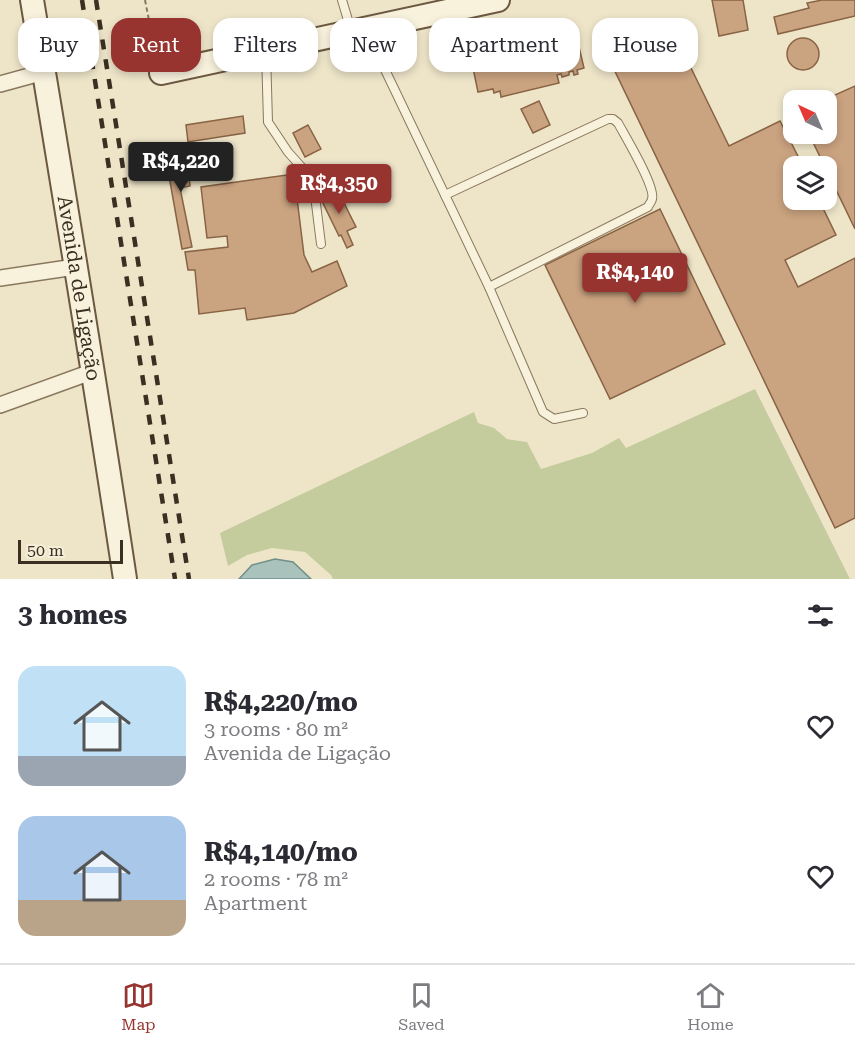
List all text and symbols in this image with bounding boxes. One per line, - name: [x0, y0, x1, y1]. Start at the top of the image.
- chip: Buy: [18, 18, 99, 72]
- chip: Rent: [111, 18, 201, 72]
- chip: Filters: [213, 18, 318, 72]
- chip: New: [330, 18, 417, 72]
- chip: Apartment: [429, 18, 580, 72]
- chip: House: [592, 18, 698, 72]
- north arrow: [783, 90, 837, 144]
- map controls: [783, 90, 837, 210]
- pin: R$4,220: [126, 142, 236, 193]
- text: R$4,220: [142, 149, 220, 173]
- button: layers: [783, 156, 837, 210]
- pin: R$4,350: [284, 164, 394, 215]
- text: R$4,350: [300, 171, 378, 195]
- street label: Avenida de Ligação: [53, 194, 106, 382]
- pin: R$4,140: [580, 253, 690, 304]
- text: R$4,140: [596, 260, 674, 284]
- scale bar: [18, 537, 123, 564]
- text: 50 m: [27, 541, 64, 560]
- icon: filters: [804, 599, 837, 632]
- text: 3 homes: [18, 600, 127, 630]
- text: R$4,220/mo: [204, 687, 358, 717]
- icon: home: [66, 690, 138, 762]
- icon: heart: [804, 710, 837, 743]
- text: 3 rooms · 80 m²: [204, 717, 348, 741]
- text: Avenida de Ligação: [204, 741, 391, 765]
- text: R$4,140/mo: [204, 837, 358, 867]
- icon: home: [66, 840, 138, 912]
- icon: heart: [804, 860, 837, 893]
- text: 2 rooms · 78 m²: [204, 867, 348, 891]
- text: Apartment: [204, 891, 307, 915]
- tab: Map: [121, 979, 156, 1034]
- tab: Saved: [398, 979, 445, 1034]
- tab: Home: [687, 979, 734, 1034]

